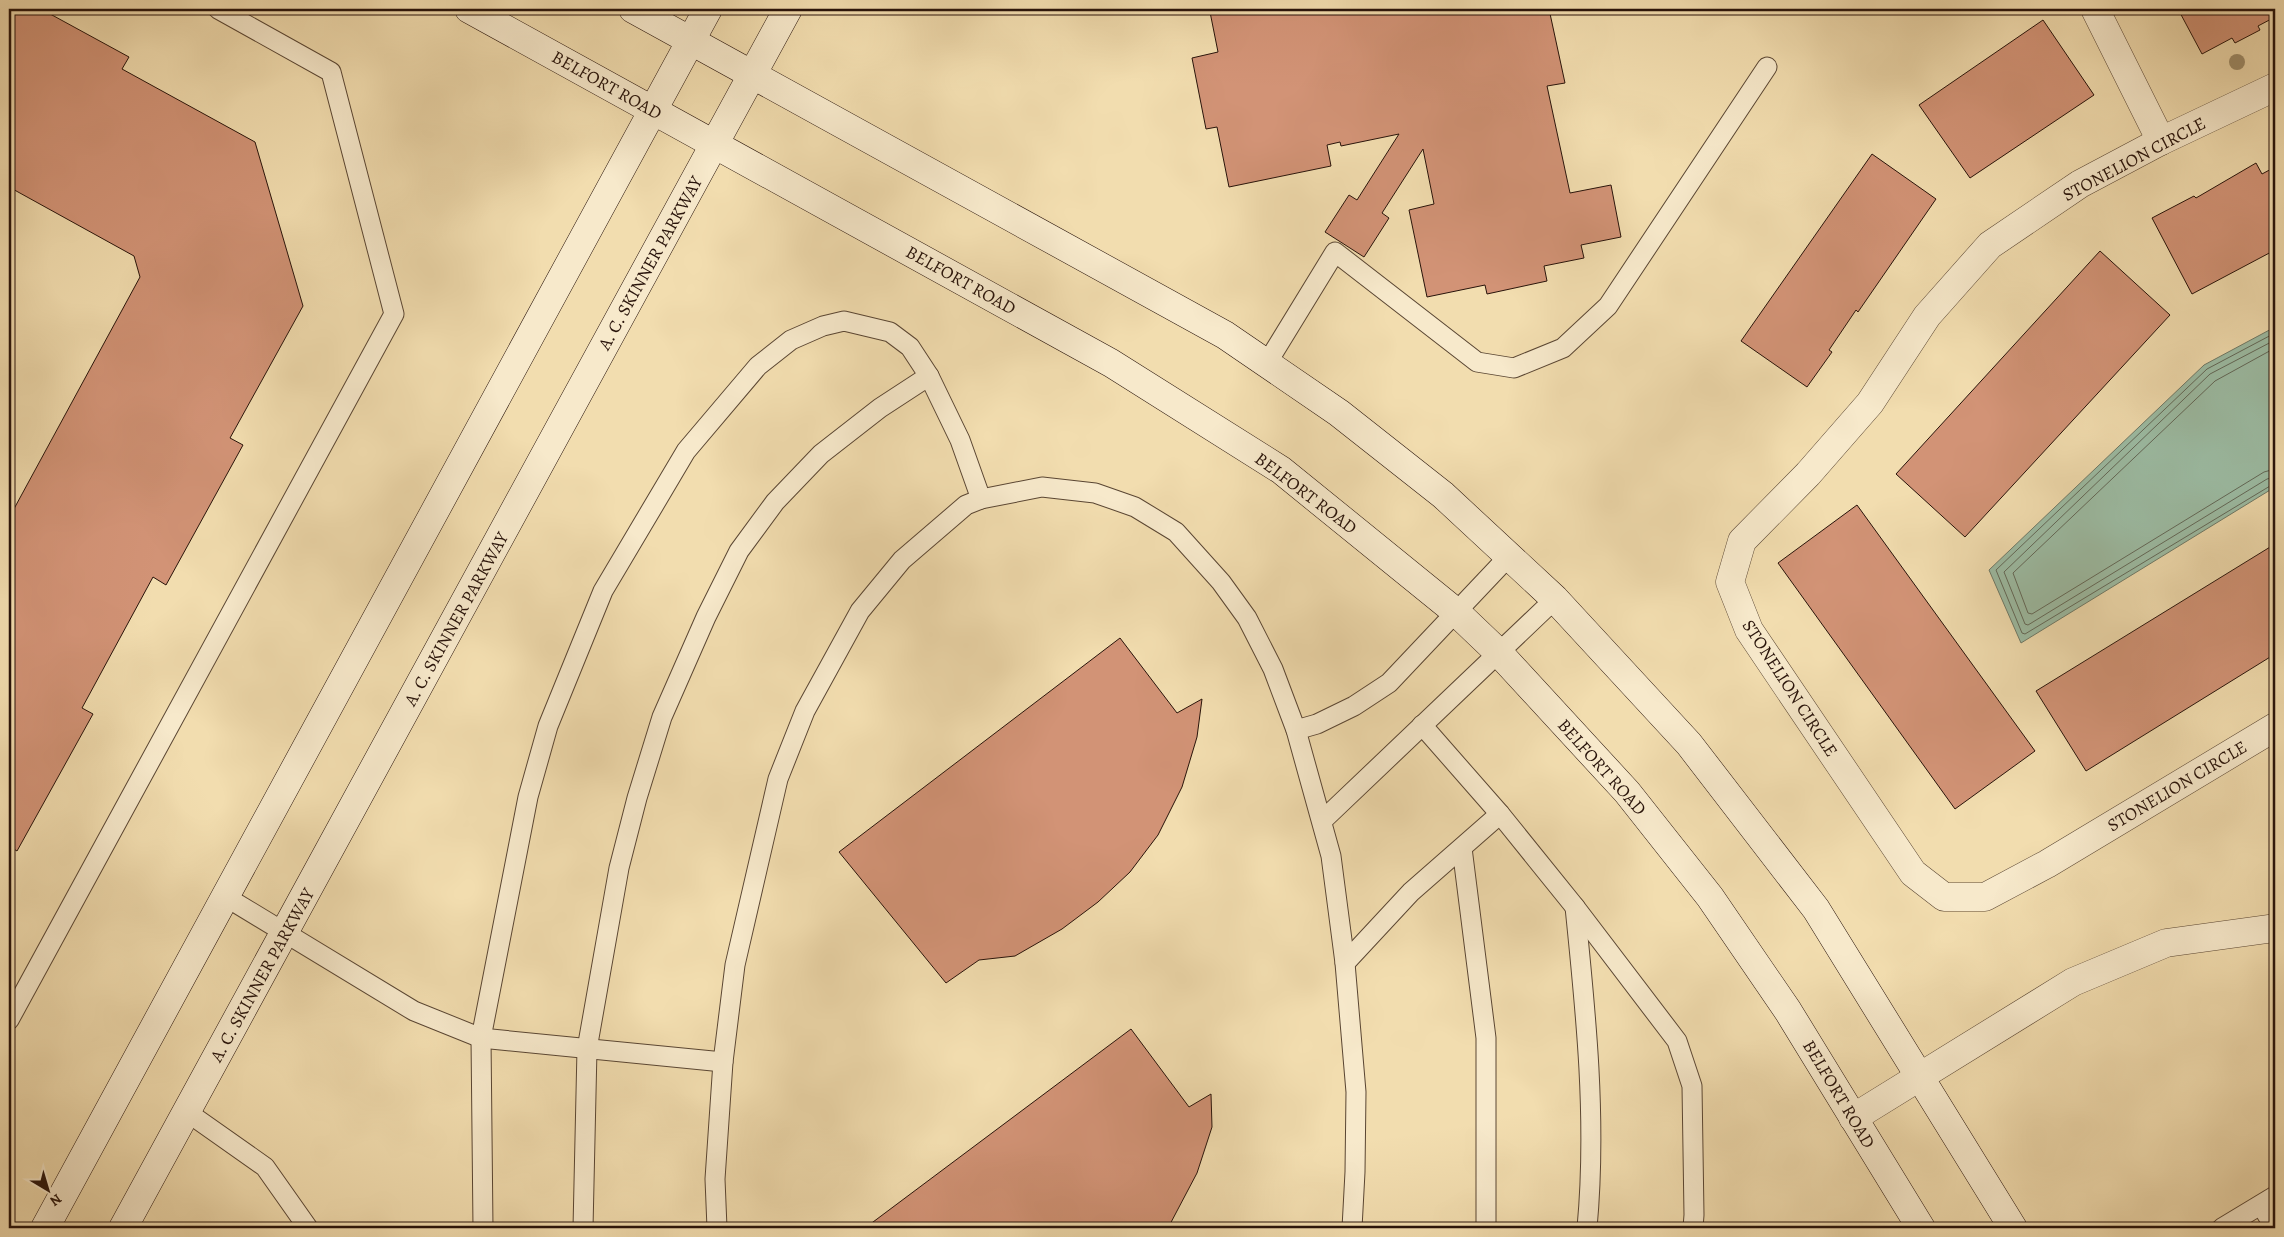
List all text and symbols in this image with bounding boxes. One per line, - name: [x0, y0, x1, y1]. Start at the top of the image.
- street label: BELFORT ROAD: [548, 45, 666, 125]
- street label: STONELION CIRCLE: [2058, 111, 2210, 207]
- street label: A. C. SKINNER PARKWAY: [592, 171, 708, 355]
- street label: BELFORT ROAD: [902, 240, 1020, 320]
- street label: BELFORT ROAD: [1250, 447, 1362, 539]
- street label: A. C. SKINNER PARKWAY: [398, 527, 514, 711]
- street label: STONELION CIRCLE: [1737, 615, 1843, 761]
- street label: BELFORT ROAD: [1552, 714, 1652, 820]
- street label: STONELION CIRCLE: [2103, 735, 2251, 837]
- street label: A. C. SKINNER PARKWAY: [204, 883, 320, 1067]
- street label: BELFORT ROAD: [1797, 1035, 1881, 1153]
- north arrow: [22, 1164, 72, 1214]
- text: N: [46, 1189, 66, 1210]

